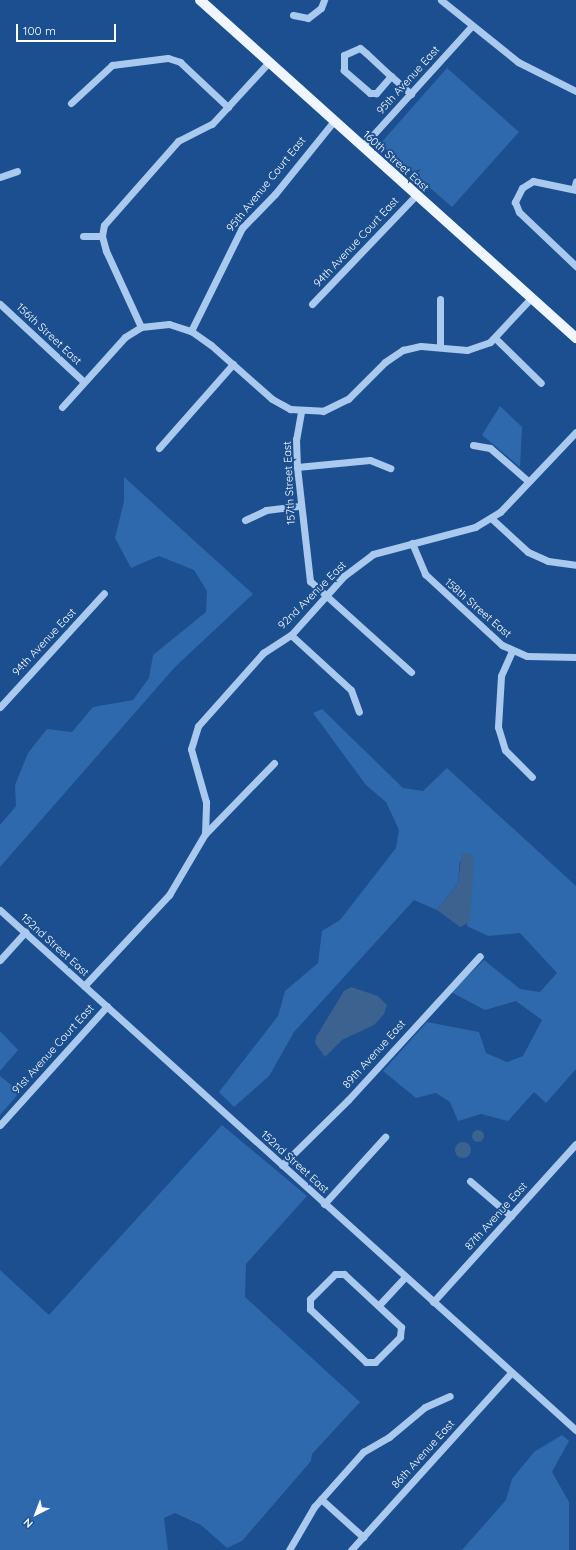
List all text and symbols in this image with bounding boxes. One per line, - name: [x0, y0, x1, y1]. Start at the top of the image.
- scale bar: [18, 16, 118, 42]
- text: 100 m: [23, 23, 56, 38]
- street label: 95th Avenue East: [374, 43, 442, 117]
- street label: 160th Street East: [360, 128, 432, 194]
- street label: 95th Avenue Court East: [224, 134, 308, 234]
- street label: 94th Avenue Court East: [311, 194, 401, 290]
- street label: 156th Street East: [14, 301, 84, 367]
- street label: 157th Street East: [280, 441, 298, 525]
- street label: 92nd Avenue East: [275, 558, 349, 632]
- street label: 158th Street East: [442, 576, 514, 640]
- street label: 94th Avenue East: [9, 606, 79, 678]
- street label: 152nd Street East: [18, 911, 92, 979]
- street label: 91st Avenue Court East: [9, 1002, 97, 1096]
- street label: 89th Avenue East: [340, 1017, 408, 1091]
- street label: 152nd Street East: [258, 1128, 332, 1196]
- street label: 87th Avenue East: [462, 1179, 530, 1253]
- street label: 86th Avenue East: [389, 1417, 457, 1491]
- north arrow: [16, 1494, 56, 1534]
- text: N: [20, 1515, 36, 1531]

